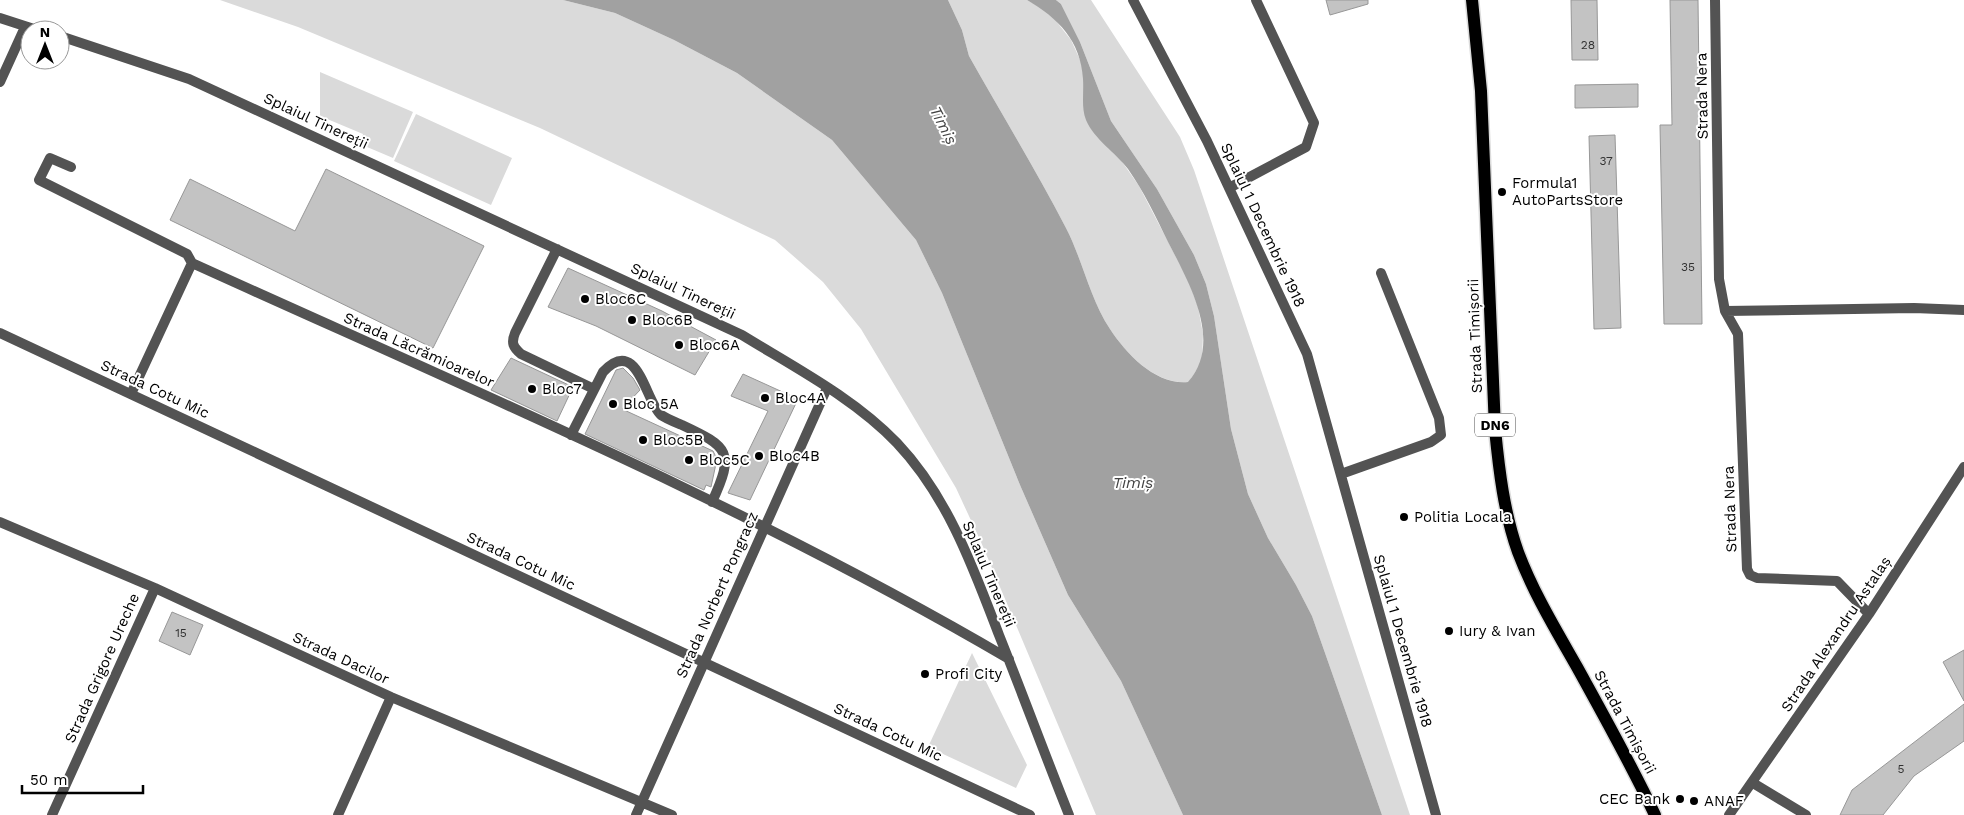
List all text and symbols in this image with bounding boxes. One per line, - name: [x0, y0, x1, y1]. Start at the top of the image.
- north arrow: [20, 20, 70, 70]
- text: N: [40, 24, 50, 40]
- house number: 28: [1581, 38, 1595, 52]
- street label: Strada Nera: [1692, 52, 1712, 140]
- street label: Splaiul Tinereții: [261, 89, 371, 153]
- water label: Timiș: [926, 103, 961, 148]
- street label: Splaiul 1 Decembrie 1918: [1217, 140, 1309, 310]
- house number: 37: [1599, 154, 1613, 168]
- place label: Formula1 AutoPartsStore: [1512, 174, 1623, 209]
- marker: Formula1 AutoPartsStore: [1496, 186, 1508, 198]
- street label: Splaiul Tinereții: [628, 259, 738, 323]
- house number: 35: [1681, 260, 1695, 274]
- street label: Strada Timișorii: [1464, 278, 1486, 394]
- place label: Bloc6C: [595, 290, 646, 308]
- marker: Bloc6C: [579, 293, 591, 305]
- street label: Strada Lăcrămioarelor: [341, 309, 497, 391]
- place label: Bloc6B: [642, 311, 693, 329]
- marker: Bloc6B: [626, 314, 638, 326]
- place label: Bloc6A: [689, 336, 740, 354]
- marker: Bloc6A: [673, 339, 685, 351]
- street label: Strada Cotu Mic: [98, 356, 212, 422]
- place label: Bloc7: [542, 380, 582, 398]
- marker: Bloc7: [526, 383, 538, 395]
- place label: Bloc4A: [775, 389, 826, 407]
- marker: Bloc4A: [759, 392, 771, 404]
- place label: Bloc 5A: [623, 395, 679, 413]
- marker: Bloc 5A: [607, 398, 619, 410]
- road number: DN6: [1475, 414, 1515, 436]
- place label: Bloc5B: [653, 431, 703, 449]
- marker: Bloc5B: [637, 434, 649, 446]
- place label: Bloc4B: [769, 447, 820, 465]
- marker: Bloc4B: [753, 450, 765, 462]
- place label: Bloc5C: [699, 451, 750, 469]
- marker: Bloc5C: [683, 454, 695, 466]
- street label: Strada Nera: [1719, 465, 1741, 553]
- water label: Timiș: [1113, 473, 1153, 492]
- place label: Politia Locala: [1414, 508, 1512, 526]
- street label: Strada Norbert Pongracz: [672, 509, 762, 681]
- marker: Politia Locala: [1398, 511, 1410, 523]
- street label: Splaiul Tinereții: [959, 518, 1019, 630]
- street label: Strada Cotu Mic: [464, 528, 578, 594]
- street label: Splaiul 1 Decembrie 1918: [1370, 552, 1436, 730]
- street label: Strada Alexandru Astalaș: [1777, 553, 1895, 715]
- street label: Strada Grigore Ureche: [61, 590, 143, 746]
- place label: Iury & Ivan: [1459, 622, 1535, 640]
- marker: Iury & Ivan: [1443, 625, 1455, 637]
- house number: 15: [175, 626, 187, 640]
- street label: Strada Dacilor: [290, 628, 392, 688]
- place label: Profi City: [935, 665, 1002, 683]
- street label: Strada Timișorii: [1590, 667, 1660, 777]
- marker: Profi City: [919, 668, 931, 680]
- street label: Strada Cotu Mic: [831, 699, 945, 765]
- scale bar: [22, 762, 144, 794]
- house number: 5: [1898, 762, 1905, 776]
- text: 50 m: [30, 771, 67, 789]
- place label: CEC Bank: [1599, 790, 1670, 808]
- place label: ANAF: [1704, 792, 1744, 810]
- marker: CEC Bank: [1674, 793, 1686, 805]
- marker: ANAF: [1688, 795, 1700, 807]

